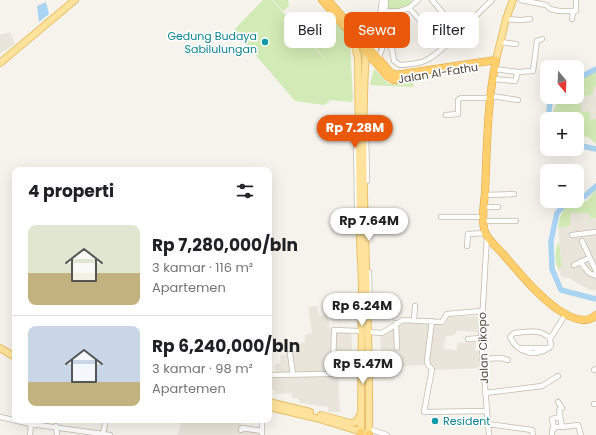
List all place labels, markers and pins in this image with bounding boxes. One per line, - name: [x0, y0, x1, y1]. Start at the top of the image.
- place label: Gedung Budaya Sabilulungan: [167, 28, 257, 57]
- marker: Gedung Budaya Sabilulungan: [260, 37, 270, 47]
- pin: Rp 7.28M: [314, 115, 396, 149]
- pin: Rp 7.64M: [328, 208, 410, 242]
- pin: Rp 6.24M: [321, 293, 403, 327]
- pin: Rp 5.47M: [322, 351, 404, 385]
- place label: Resident: [443, 413, 490, 429]
- marker: Resident: [430, 416, 440, 426]

